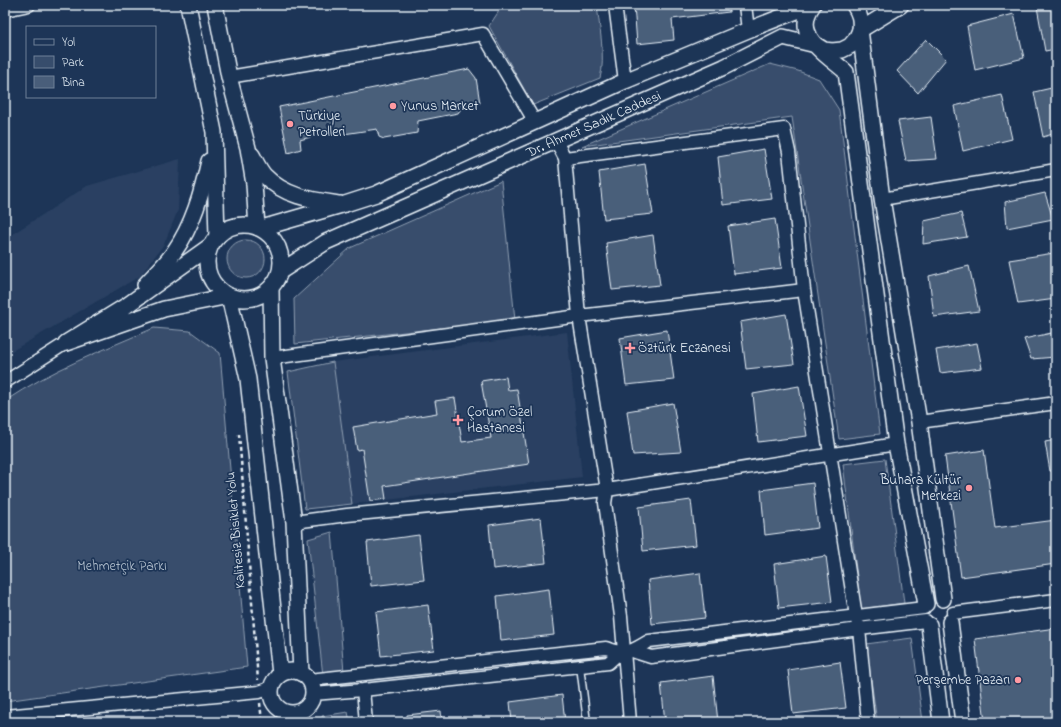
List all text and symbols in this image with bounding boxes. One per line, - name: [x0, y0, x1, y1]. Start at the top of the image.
- legend: [26, 26, 156, 98]
- text: Yol: [62, 34, 75, 52]
- text: Park: [62, 54, 84, 72]
- text: Bina: [61, 74, 85, 92]
- street label: Dr. Ahmet Sadık Caddesi: [522, 85, 664, 164]
- place label: Yunus Market: [401, 96, 479, 117]
- marker: Yunus Market: [388, 101, 398, 111]
- place label: Türkiye Petrolleri: [298, 106, 345, 143]
- marker: Türkiye Petrolleri: [285, 119, 295, 129]
- place label: Öztürk Eczanesi: [638, 338, 731, 359]
- marker: Öztürk Eczanesi: [625, 343, 635, 353]
- place label: Çorum Özel Hastanesi: [467, 402, 532, 439]
- marker: Çorum Özel Hastanesi: [452, 414, 464, 426]
- place label: Buhara Kültür Merkezi: [879, 470, 962, 507]
- street label: Kalitesiz Bisiklet Yolu: [220, 471, 252, 589]
- marker: Buhara Kültür Merkezi: [964, 483, 974, 493]
- park label: Mehmetçik Parkı: [77, 556, 167, 577]
- place label: Perşembe Pazarı: [916, 670, 1010, 691]
- marker: Perşembe Pazarı: [1013, 675, 1023, 685]

